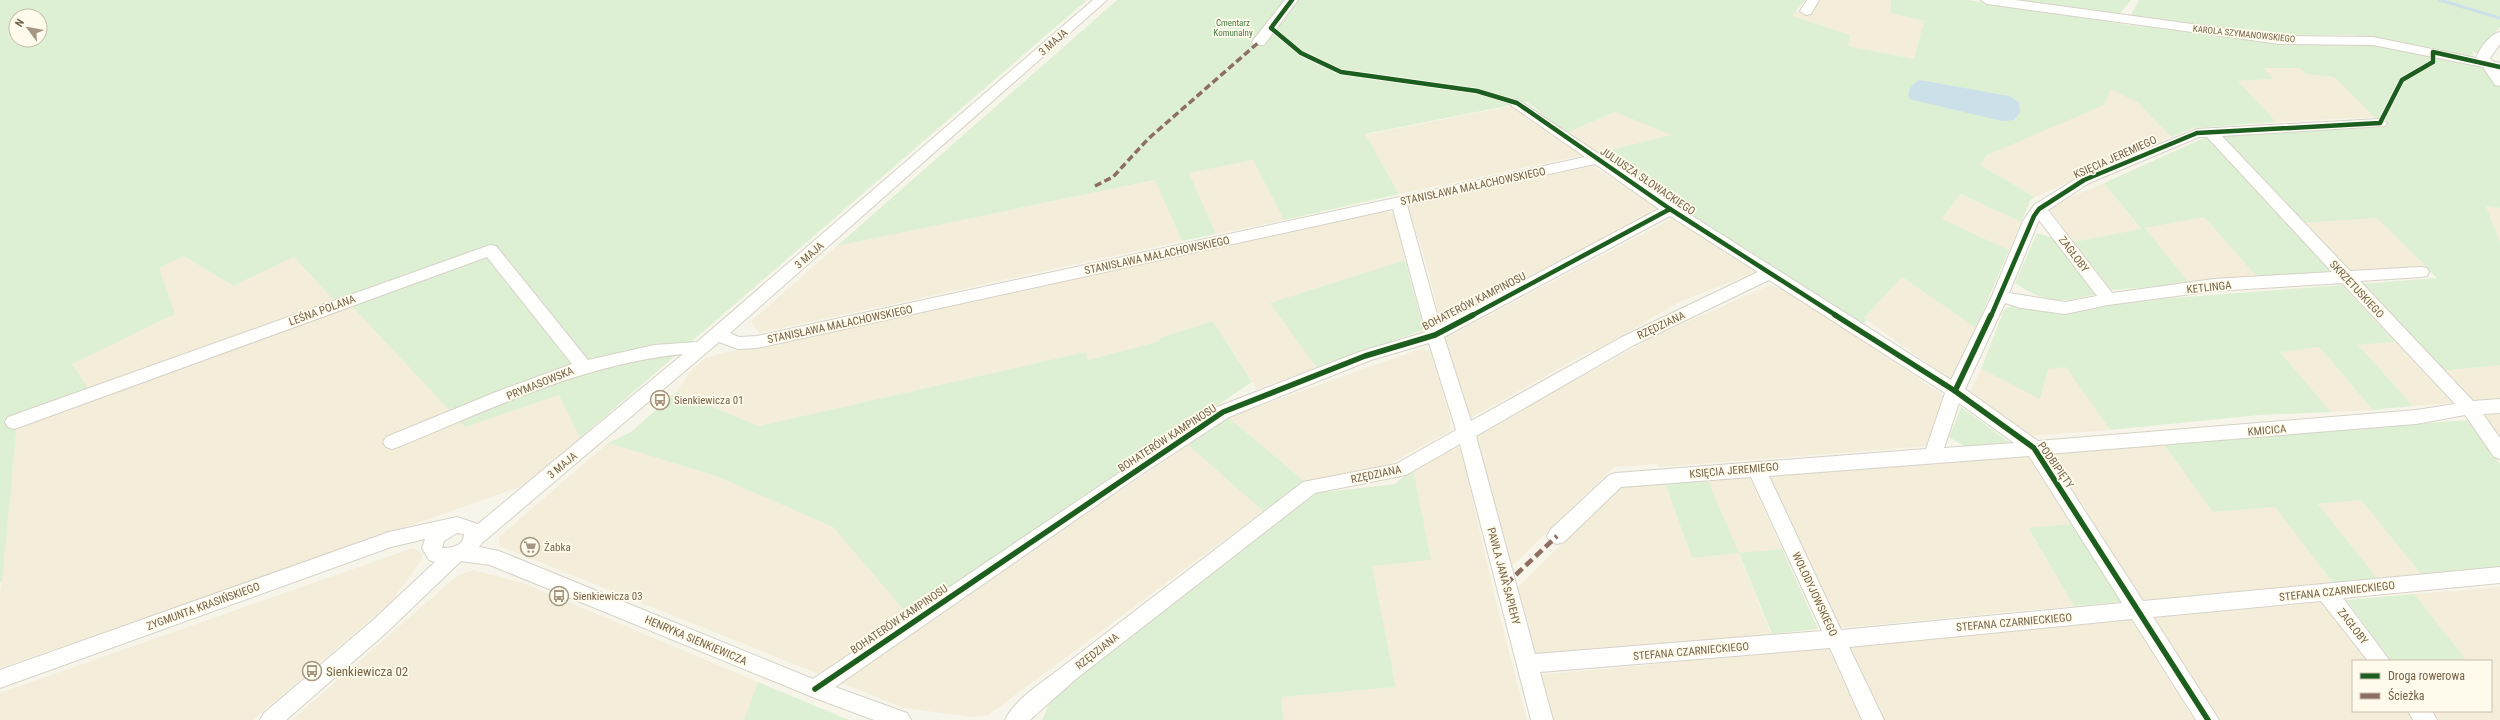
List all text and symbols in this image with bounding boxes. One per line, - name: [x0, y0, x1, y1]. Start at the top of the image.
- north arrow: [8, 8, 48, 48]
- text: N: [13, 16, 27, 29]
- park label: Cmentarz Komunalny: [1213, 18, 1253, 38]
- street label: KAROLA SZYMANOWSKIEGO: [2192, 24, 2296, 44]
- street label: 3 MAJA: [1036, 26, 1071, 59]
- street label: KSIĘCIA JEREMIEGO: [2072, 133, 2159, 182]
- street label: JULIUSZA SŁOWACKIEGO: [1598, 145, 1698, 218]
- street label: STANISŁAWA MAŁACHOWSKIEGO: [1399, 165, 1547, 208]
- street label: STANISŁAWA MAŁACHOWSKIEGO: [1083, 234, 1231, 277]
- street label: ZAGŁOBY: [2056, 234, 2092, 275]
- street label: 3 MAJA: [792, 239, 827, 272]
- street label: SKRZETUSKIEGO: [2327, 258, 2387, 321]
- street label: BOHATERÓW KAMPINOSU: [1420, 270, 1528, 333]
- street label: KETLINGA: [2186, 279, 2233, 296]
- street label: LEŚNA POLANA: [287, 292, 358, 329]
- street label: STANISŁAWA MAŁACHOWSKIEGO: [766, 303, 914, 346]
- street label: RZĘDZIANA: [1635, 308, 1688, 342]
- street label: PRYMASOWSKA: [505, 364, 576, 403]
- bus stop icon: Sienkiewicza 01: [649, 389, 671, 411]
- place label: Sienkiewicza 01: [674, 394, 744, 407]
- street label: BOHATERÓW KAMPINOSU: [1116, 402, 1219, 475]
- street label: KMICICA: [2247, 422, 2288, 439]
- street label: PODBIPIĘTY: [2035, 440, 2076, 491]
- street label: 3 MAJA: [545, 449, 580, 481]
- street label: KSIĘCIA JEREMIEGO: [1689, 460, 1779, 481]
- street label: RZĘDZIANA: [1350, 463, 1403, 486]
- street label: PAWŁA JANA SAPIEHY: [1484, 526, 1523, 626]
- supermarket icon: Żabka: [519, 536, 541, 558]
- place label: Żabka: [544, 541, 571, 554]
- street label: WOŁODYJOWSKIEGO: [1789, 550, 1840, 638]
- street label: STEFANA CZARNIECKIEGO: [2279, 579, 2396, 604]
- street label: ZYGMUNTA KRASIŃSKIEGO: [145, 580, 262, 633]
- street label: BOHATERÓW KAMPINOSU: [848, 582, 950, 657]
- bus stop icon: Sienkiewicza 03: [548, 585, 570, 607]
- place label: Sienkiewicza 03: [573, 590, 643, 603]
- street label: ZAGŁOBY: [2335, 606, 2371, 647]
- street label: STEFANA CZARNIECKIEGO: [1956, 611, 2073, 634]
- street label: HENRYKA SIENKIEWICZA: [643, 613, 749, 668]
- street label: RZĘDZIANA: [1073, 630, 1122, 672]
- street label: STEFANA CZARNIECKIEGO: [1633, 640, 1750, 663]
- bus stop icon: Sienkiewicza 02: [301, 660, 323, 682]
- legend: [2352, 660, 2492, 712]
- place label: Sienkiewicza 02: [326, 664, 408, 679]
- text: Droga rowerowa: [2388, 669, 2465, 683]
- text: Ścieżka: [2388, 688, 2425, 703]

